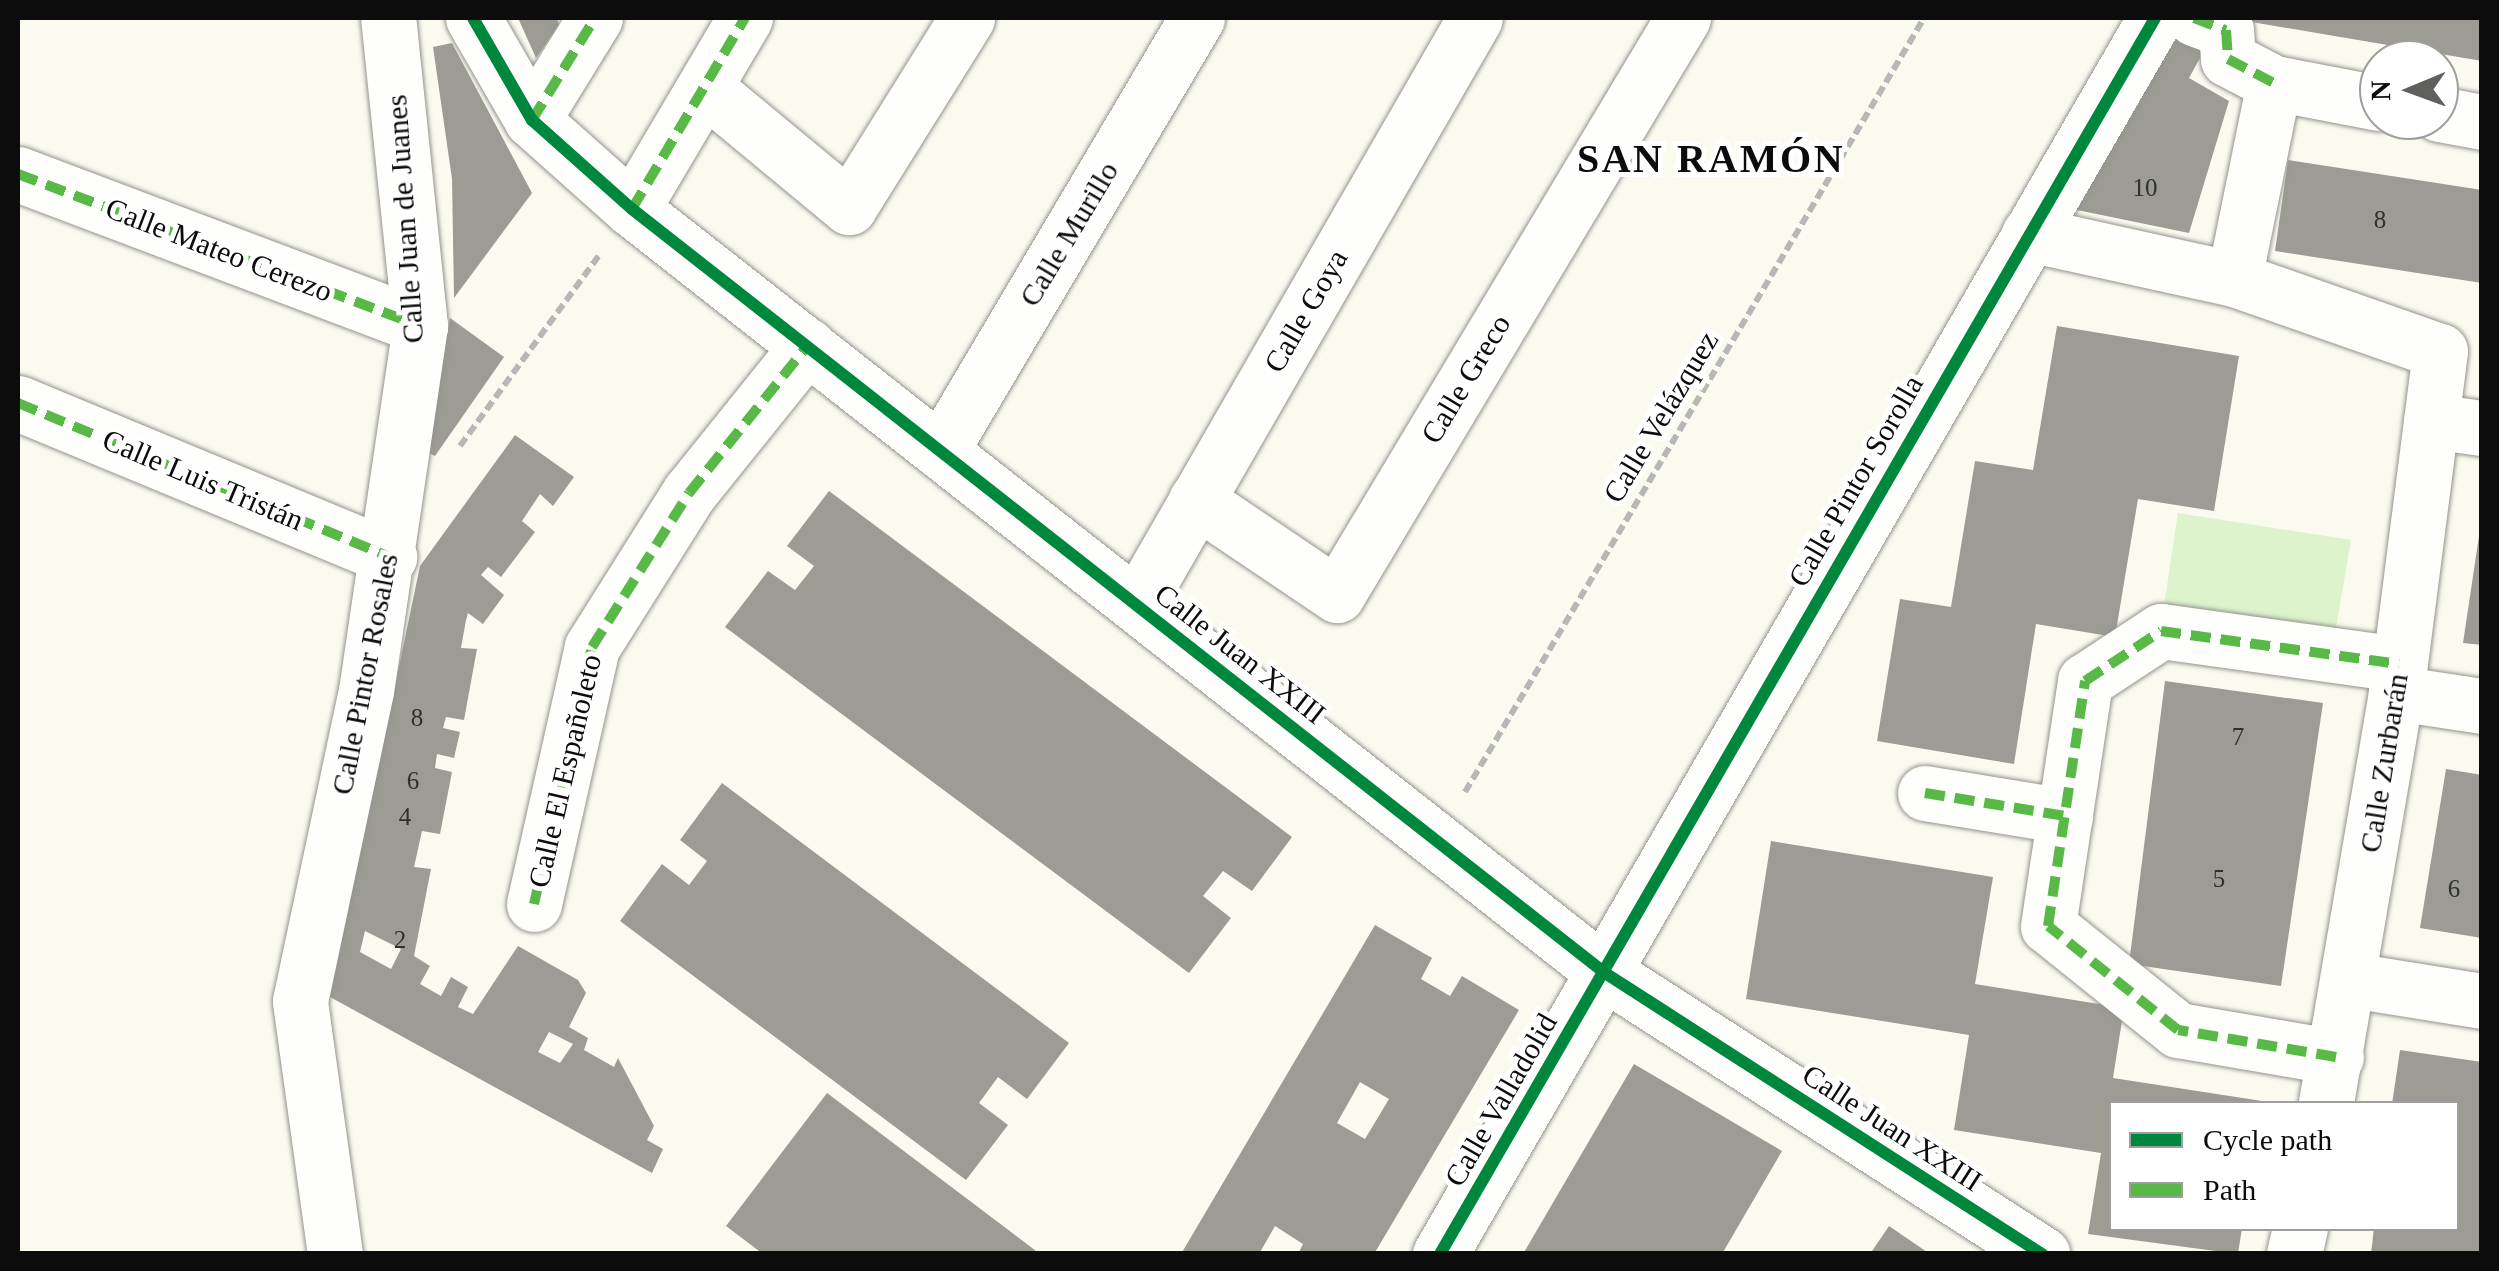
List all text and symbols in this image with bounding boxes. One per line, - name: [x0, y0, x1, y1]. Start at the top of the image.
- north arrow: [2359, 40, 2459, 140]
- text: N: [2365, 80, 2396, 101]
- street label: Calle Juan de Juanes: [378, 93, 432, 345]
- district label: SAN RAMÓN: [1577, 135, 1845, 183]
- street label: Calle Murillo: [1012, 155, 1126, 313]
- house number: 10: [2132, 173, 2158, 203]
- street label: Calle Mateo Cerezo: [101, 190, 337, 310]
- house number: 8: [2374, 205, 2386, 235]
- street label: Calle Goya: [1256, 243, 1356, 379]
- street label: Calle Greco: [1413, 308, 1519, 450]
- street label: Calle Velázquez: [1596, 325, 1726, 509]
- street label: Calle Pintor Sorolla: [1781, 369, 1931, 593]
- street label: Calle Luis Tristán: [97, 421, 309, 539]
- street label: Calle Pintor Rosales: [324, 550, 406, 798]
- street label: Calle Juan XXIII: [1148, 576, 1332, 732]
- street label: Calle El Españoleto: [521, 651, 609, 891]
- street label: Calle Zurbarán: [2352, 671, 2416, 855]
- house number: 8: [411, 703, 423, 733]
- house number: 7: [2232, 722, 2244, 752]
- house number: 6: [407, 766, 419, 796]
- house number: 4: [399, 802, 411, 832]
- house number: 5: [2213, 864, 2225, 894]
- house number: 6: [2448, 874, 2460, 904]
- house number: 2: [394, 925, 406, 955]
- street label: Calle Valladolid: [1437, 1007, 1565, 1193]
- street label: Calle Juan XXIII: [1796, 1057, 1988, 1199]
- legend: [2109, 1101, 2459, 1231]
- text: Cycle path: [2203, 1123, 2332, 1156]
- text: Path: [2203, 1173, 2256, 1206]

